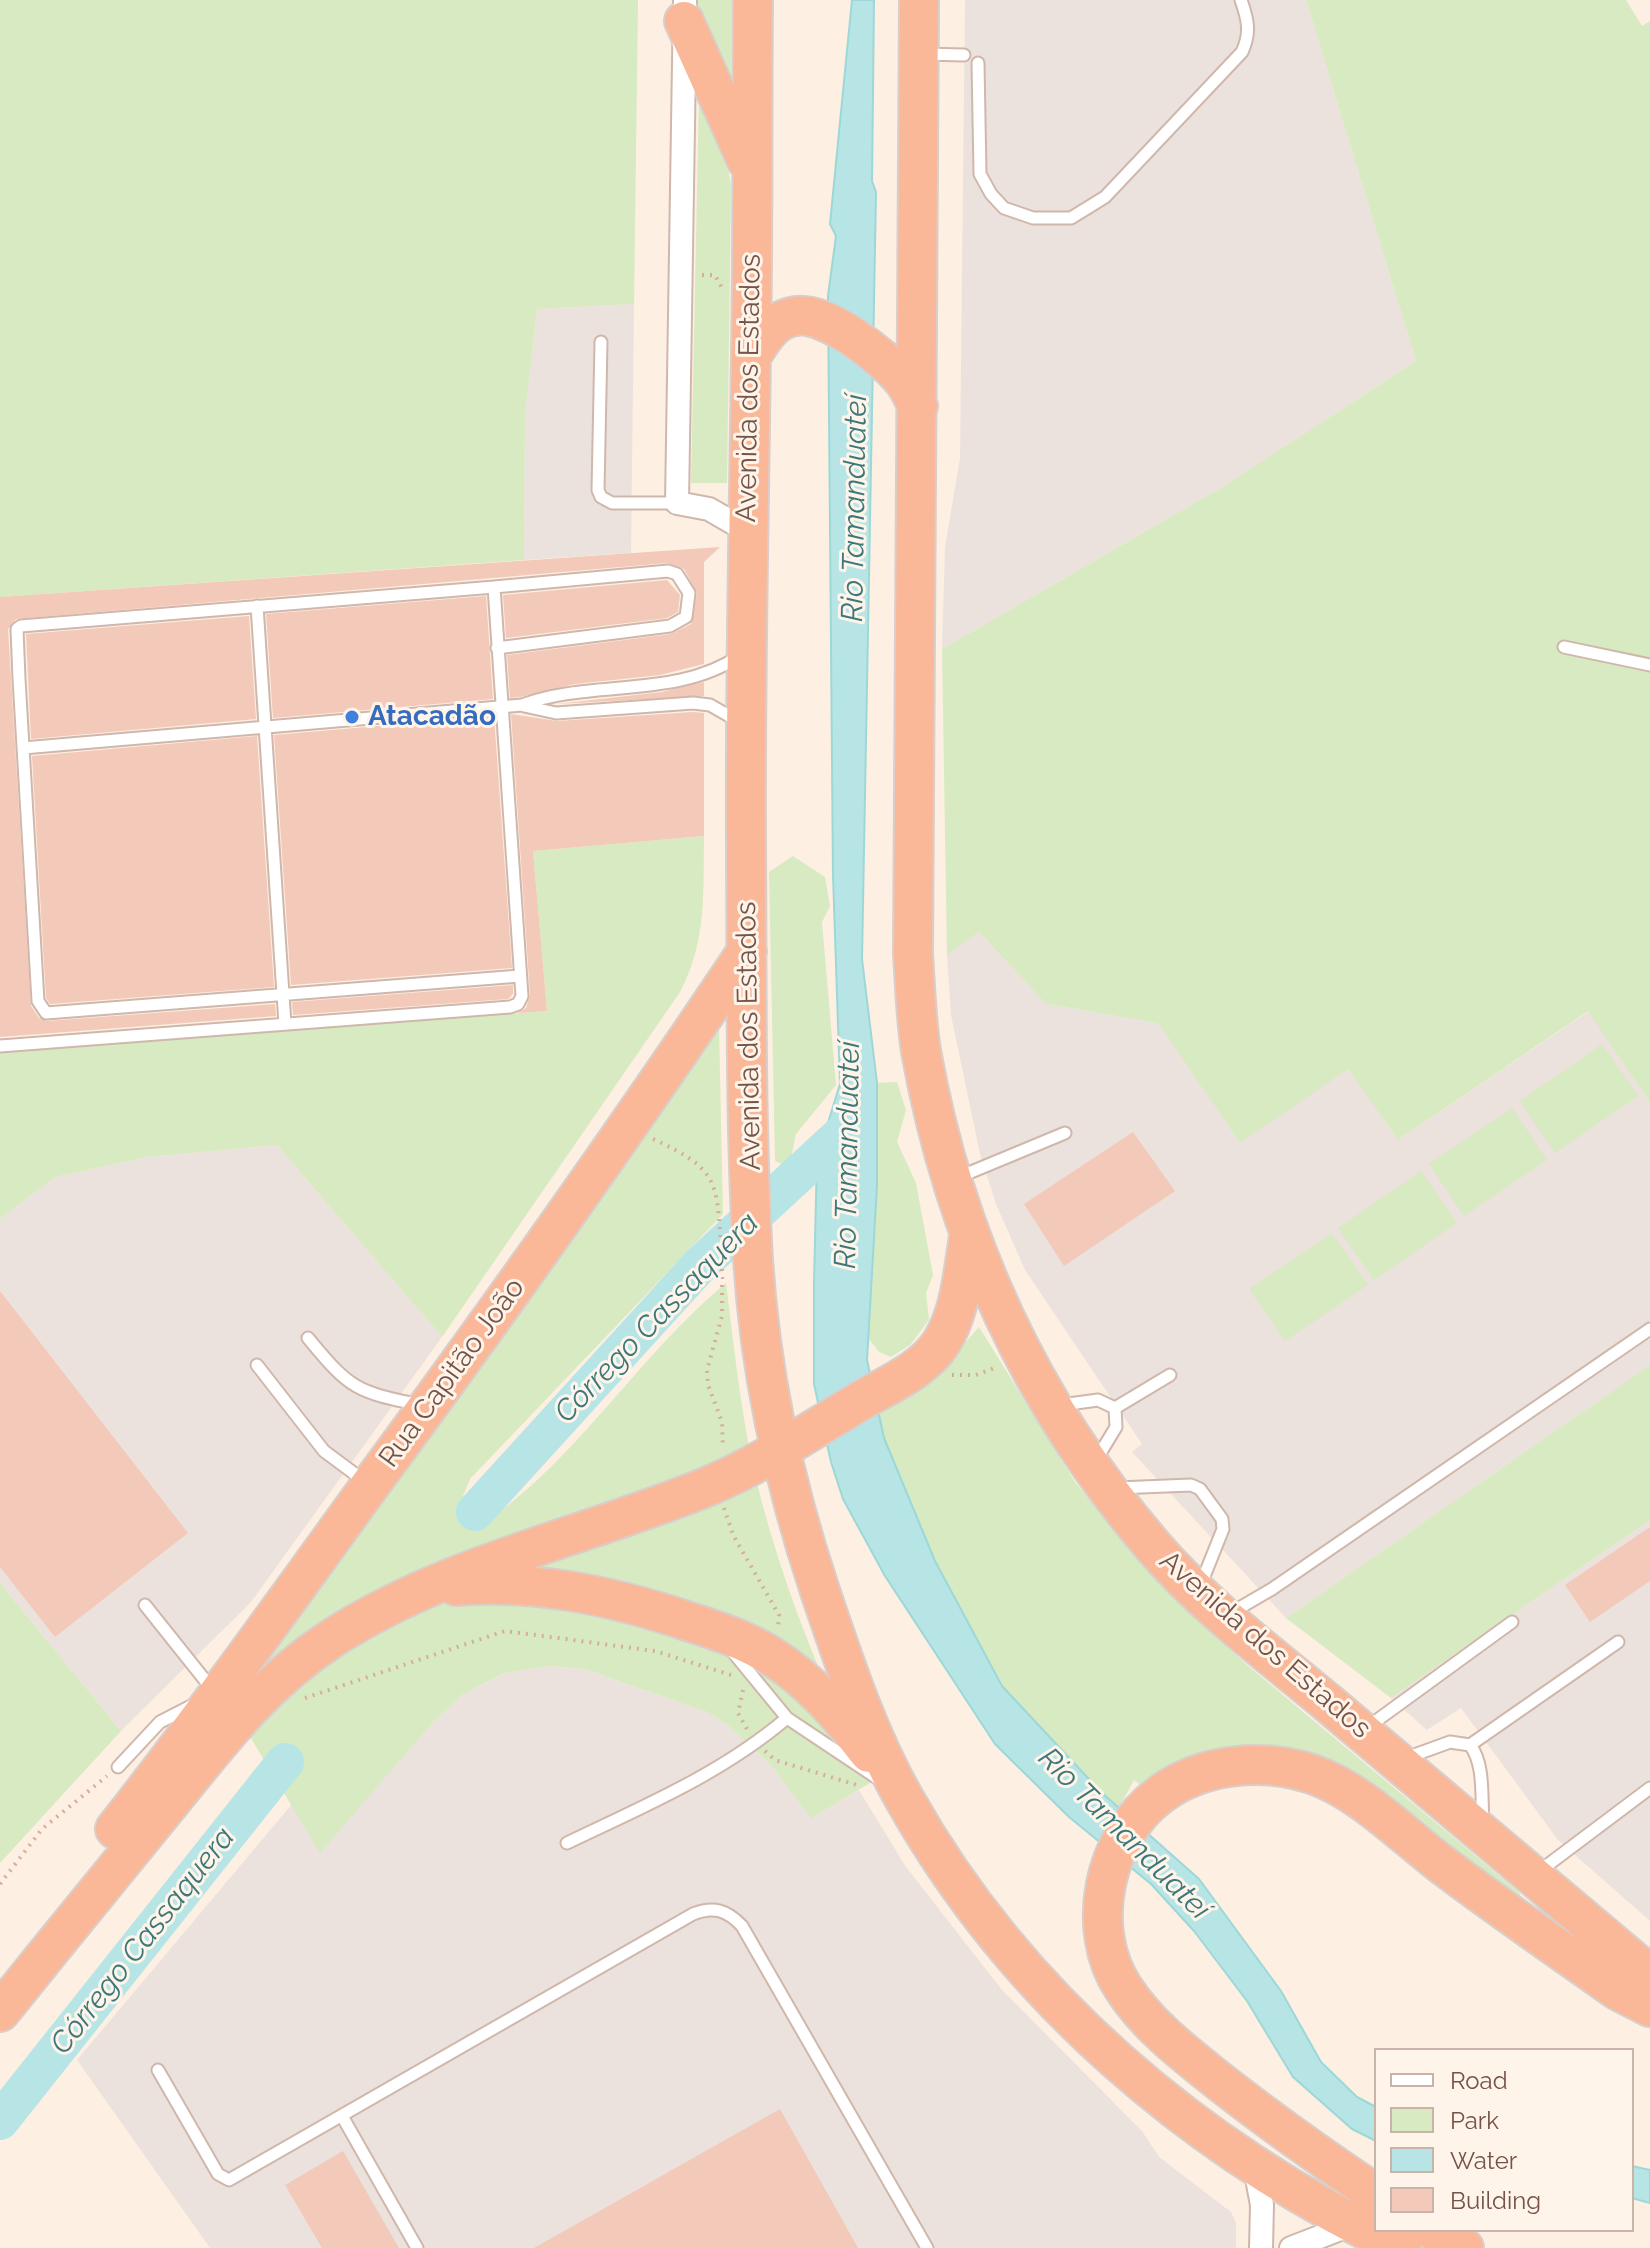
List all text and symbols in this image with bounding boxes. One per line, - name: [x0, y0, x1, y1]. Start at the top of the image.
- street label: Avenida dos Estados: [730, 253, 768, 523]
- water label: Rio Tamanduateí: [835, 394, 875, 622]
- place label: Atacadão: [368, 700, 496, 734]
- marker: Atacadão: [343, 708, 361, 726]
- street label: Avenida dos Estados: [730, 901, 768, 1171]
- water label: Rio Tamanduateí: [828, 1041, 868, 1269]
- water label: Córrego Cassaquera: [548, 1206, 766, 1430]
- street label: Rua Capitão João: [372, 1272, 532, 1474]
- street label: Avenida dos Estados: [1153, 1544, 1377, 1746]
- water label: Rio Tamanduateí: [1031, 1741, 1217, 1927]
- water label: Córrego Cassaquera: [43, 1820, 243, 2062]
- legend: [1374, 2048, 1634, 2232]
- text: Road: [1450, 2066, 1508, 2095]
- text: Park: [1450, 2106, 1499, 2135]
- text: Water: [1450, 2146, 1517, 2175]
- text: Building: [1450, 2186, 1541, 2215]

